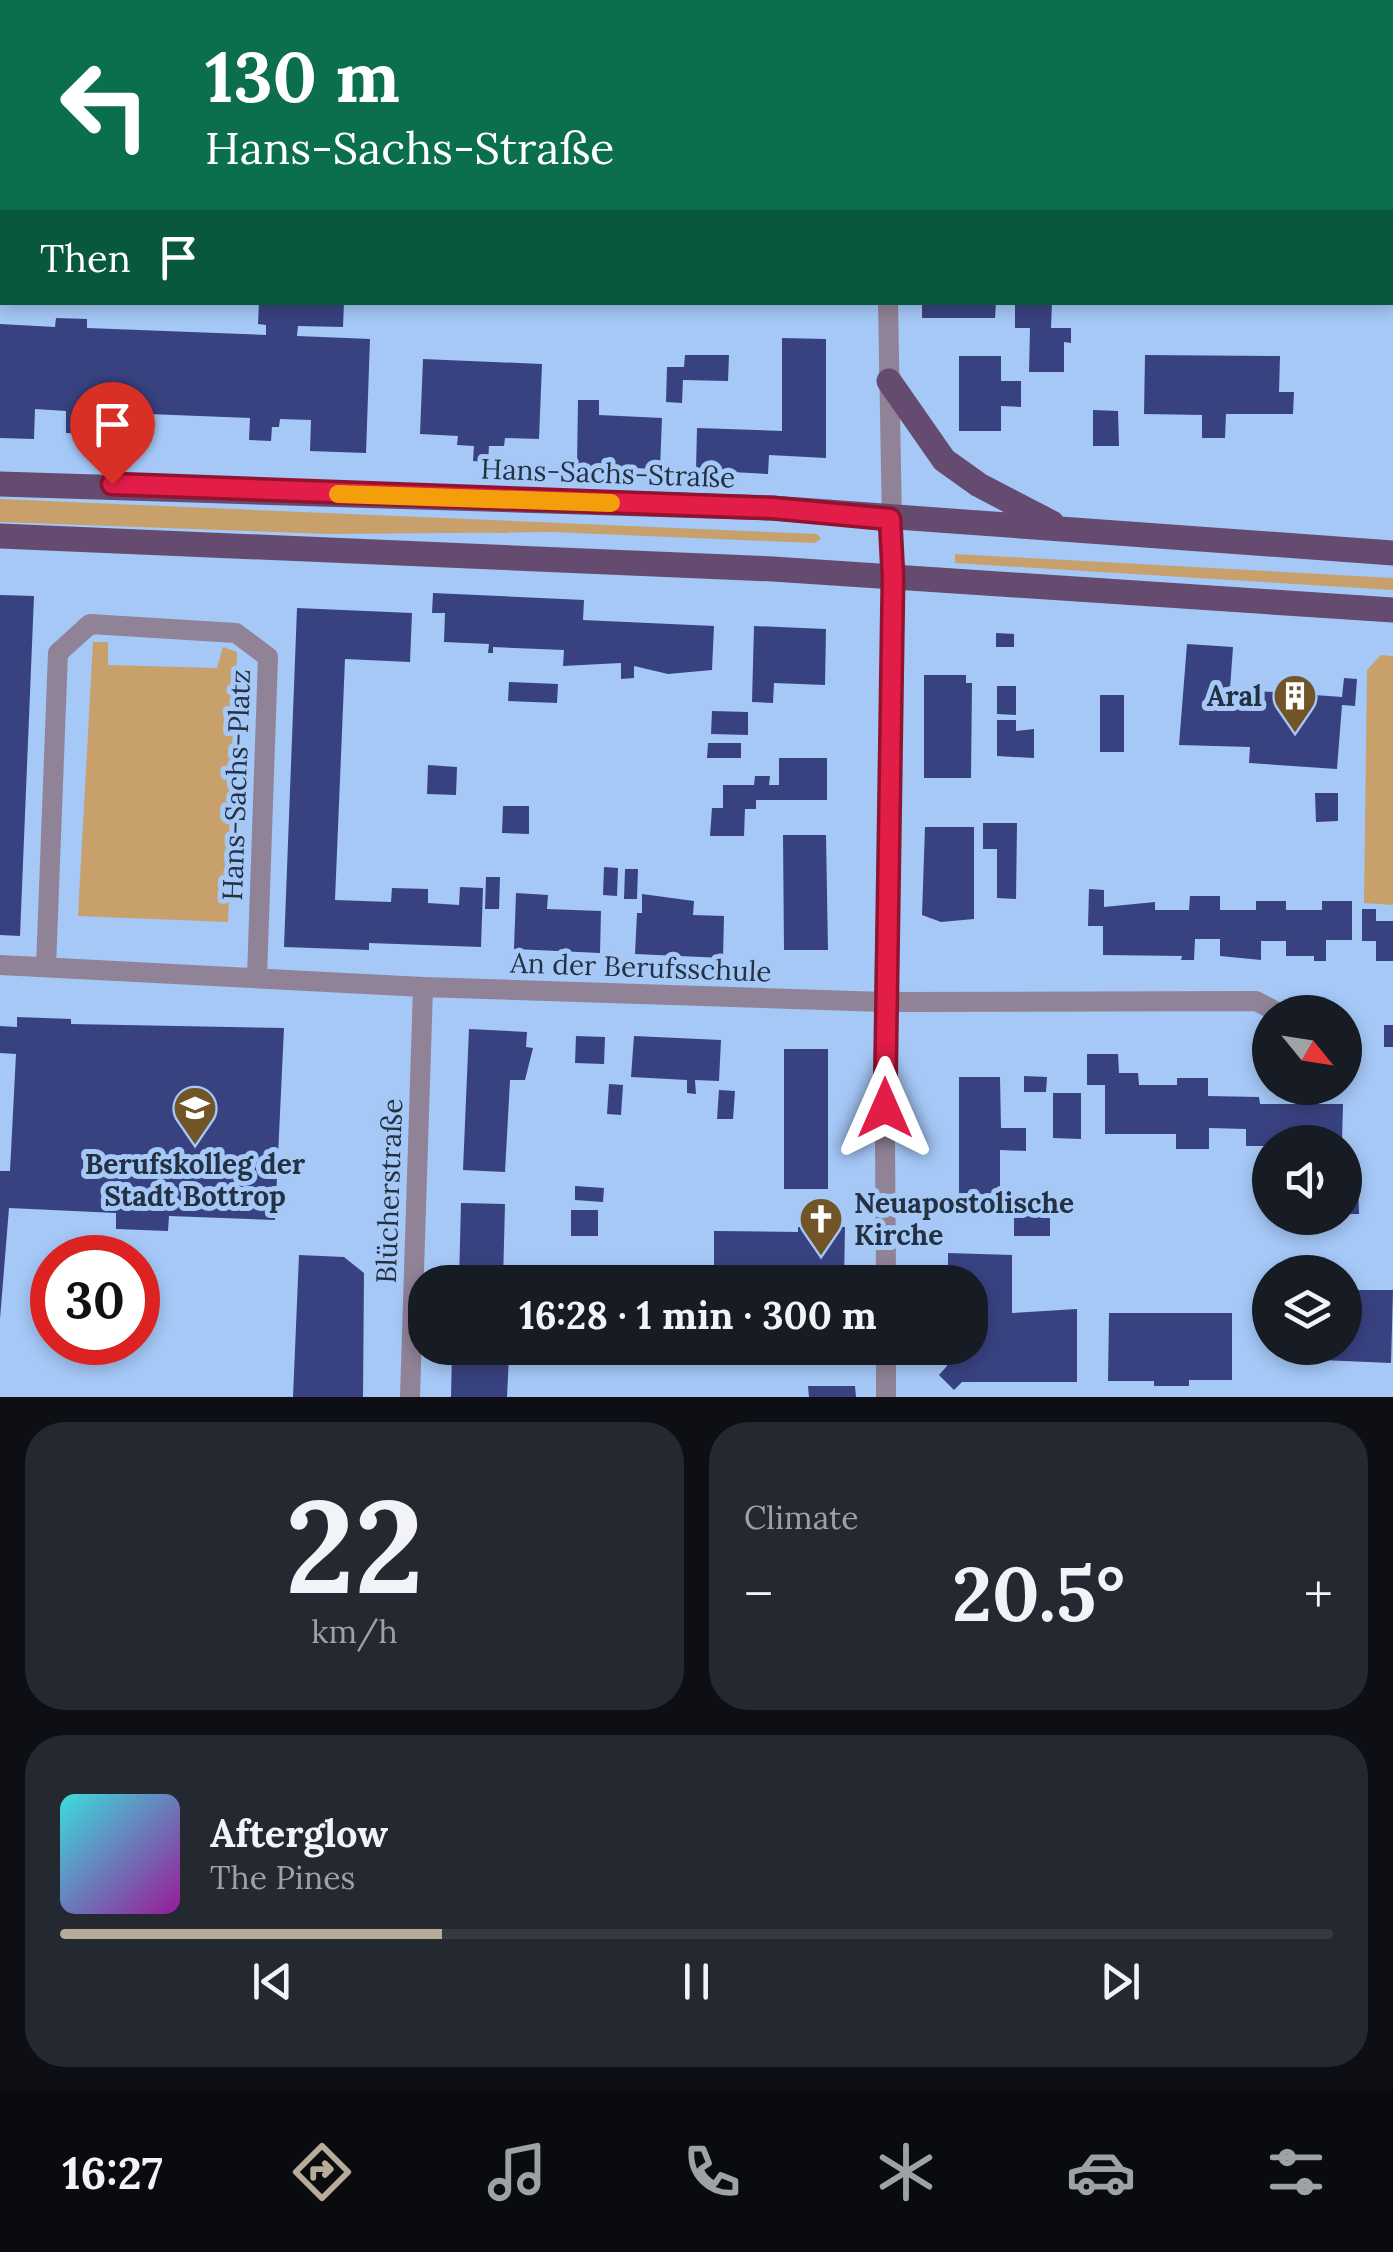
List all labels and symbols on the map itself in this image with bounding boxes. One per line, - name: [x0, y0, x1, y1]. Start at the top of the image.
- pin: [70, 382, 155, 485]
- street label: Hans-Sachs-Straße: [480, 451, 736, 495]
- street label: Hans-Sachs-Platz: [214, 669, 258, 901]
- building icon: Aral: [1272, 673, 1318, 734]
- place label: Aral: [1207, 678, 1262, 714]
- street label: An der Berufsschule: [509, 944, 772, 990]
- north arrow: [1252, 995, 1362, 1105]
- position arrow: [833, 1056, 937, 1160]
- school or university icon: Berufskolleg der Stadt Bottrop: [172, 1085, 218, 1146]
- street label: Blücherstraße: [368, 1098, 410, 1284]
- place label: Berufskolleg der Stadt Bottrop: [85, 1146, 306, 1214]
- place label: Neuapostolische Kirche: [854, 1185, 1074, 1253]
- church icon: Neuapostolische Kirche: [798, 1196, 844, 1257]
- speed limit sign: 30: [30, 1235, 160, 1365]

